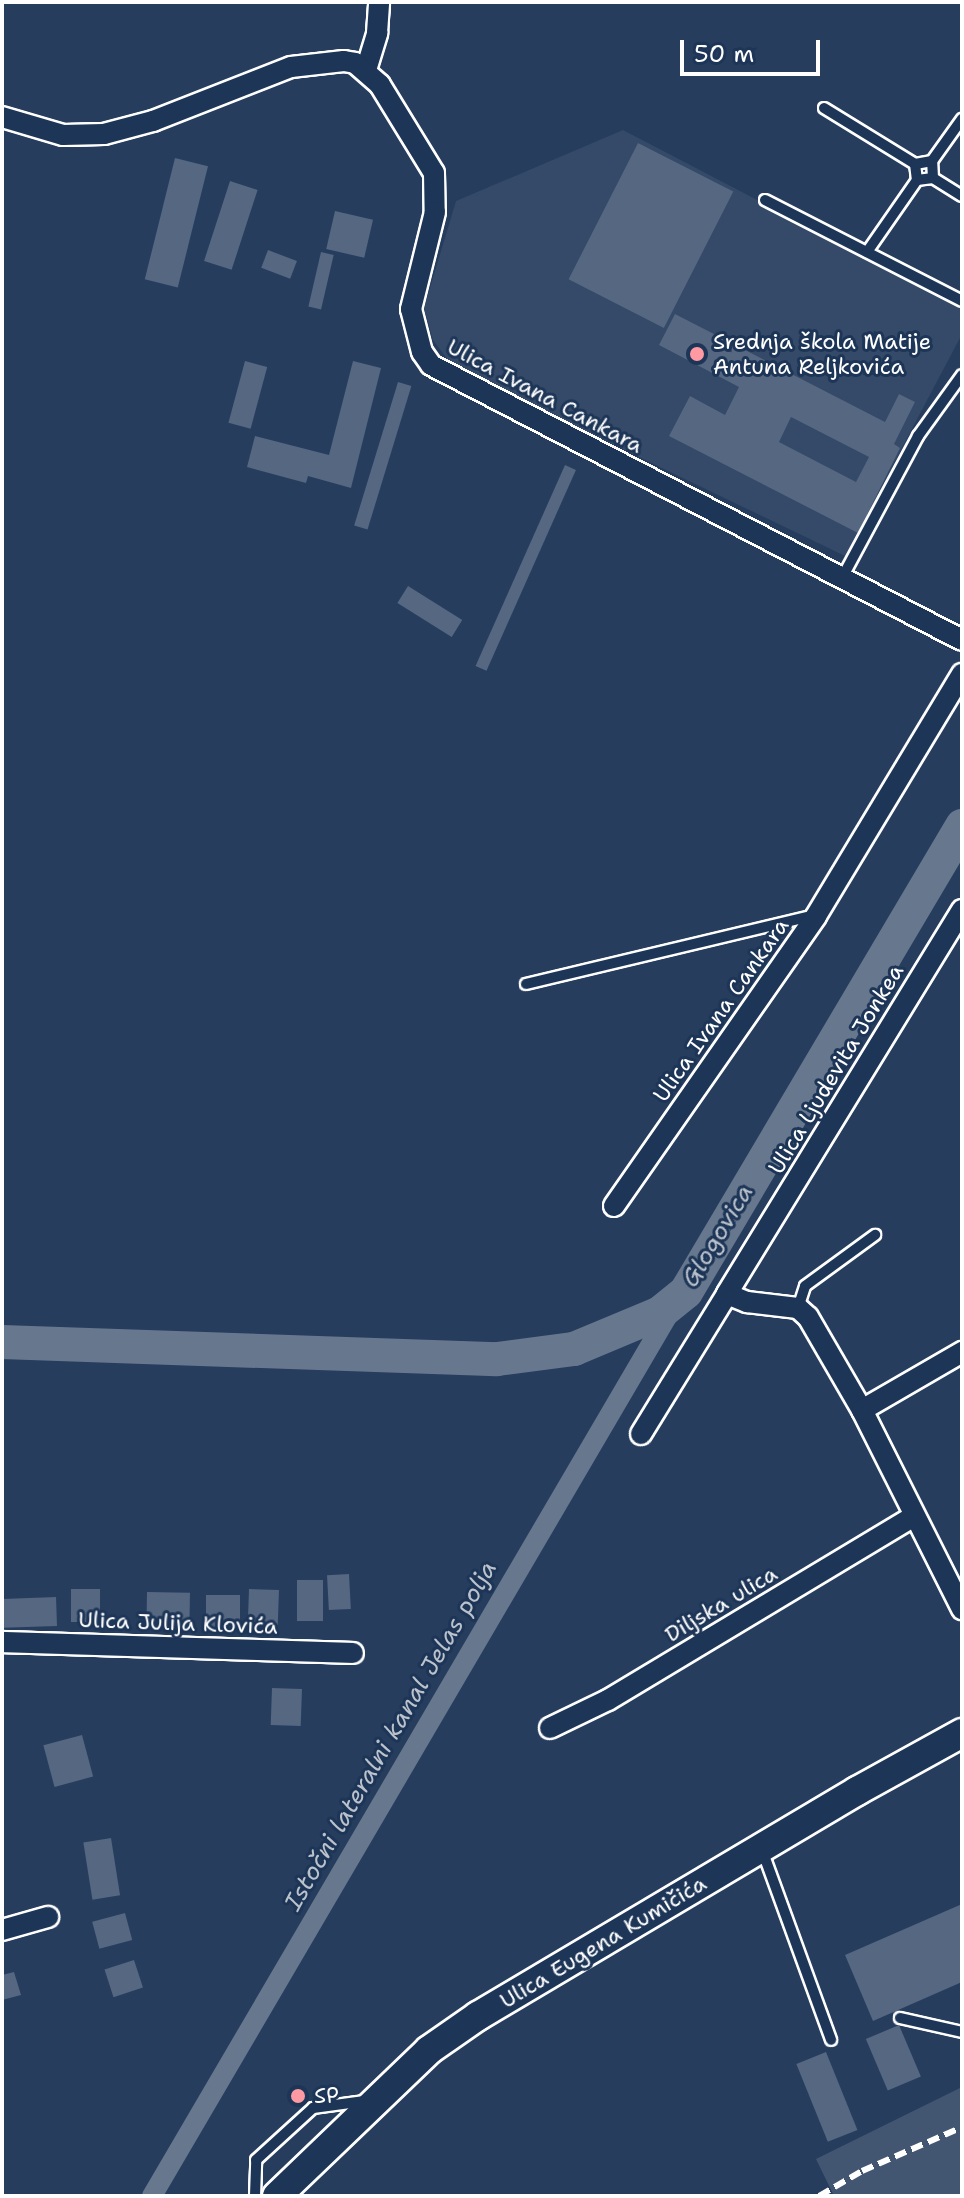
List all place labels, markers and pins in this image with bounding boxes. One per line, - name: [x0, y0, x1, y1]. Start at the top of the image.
- place label: Srednja škola Matije Antuna Reljkovića: [713, 328, 931, 380]
- marker: Srednja škola Matije Antuna Reljkovića: [688, 345, 706, 363]
- place label: SP: [314, 2083, 339, 2109]
- marker: SP: [289, 2087, 307, 2105]

